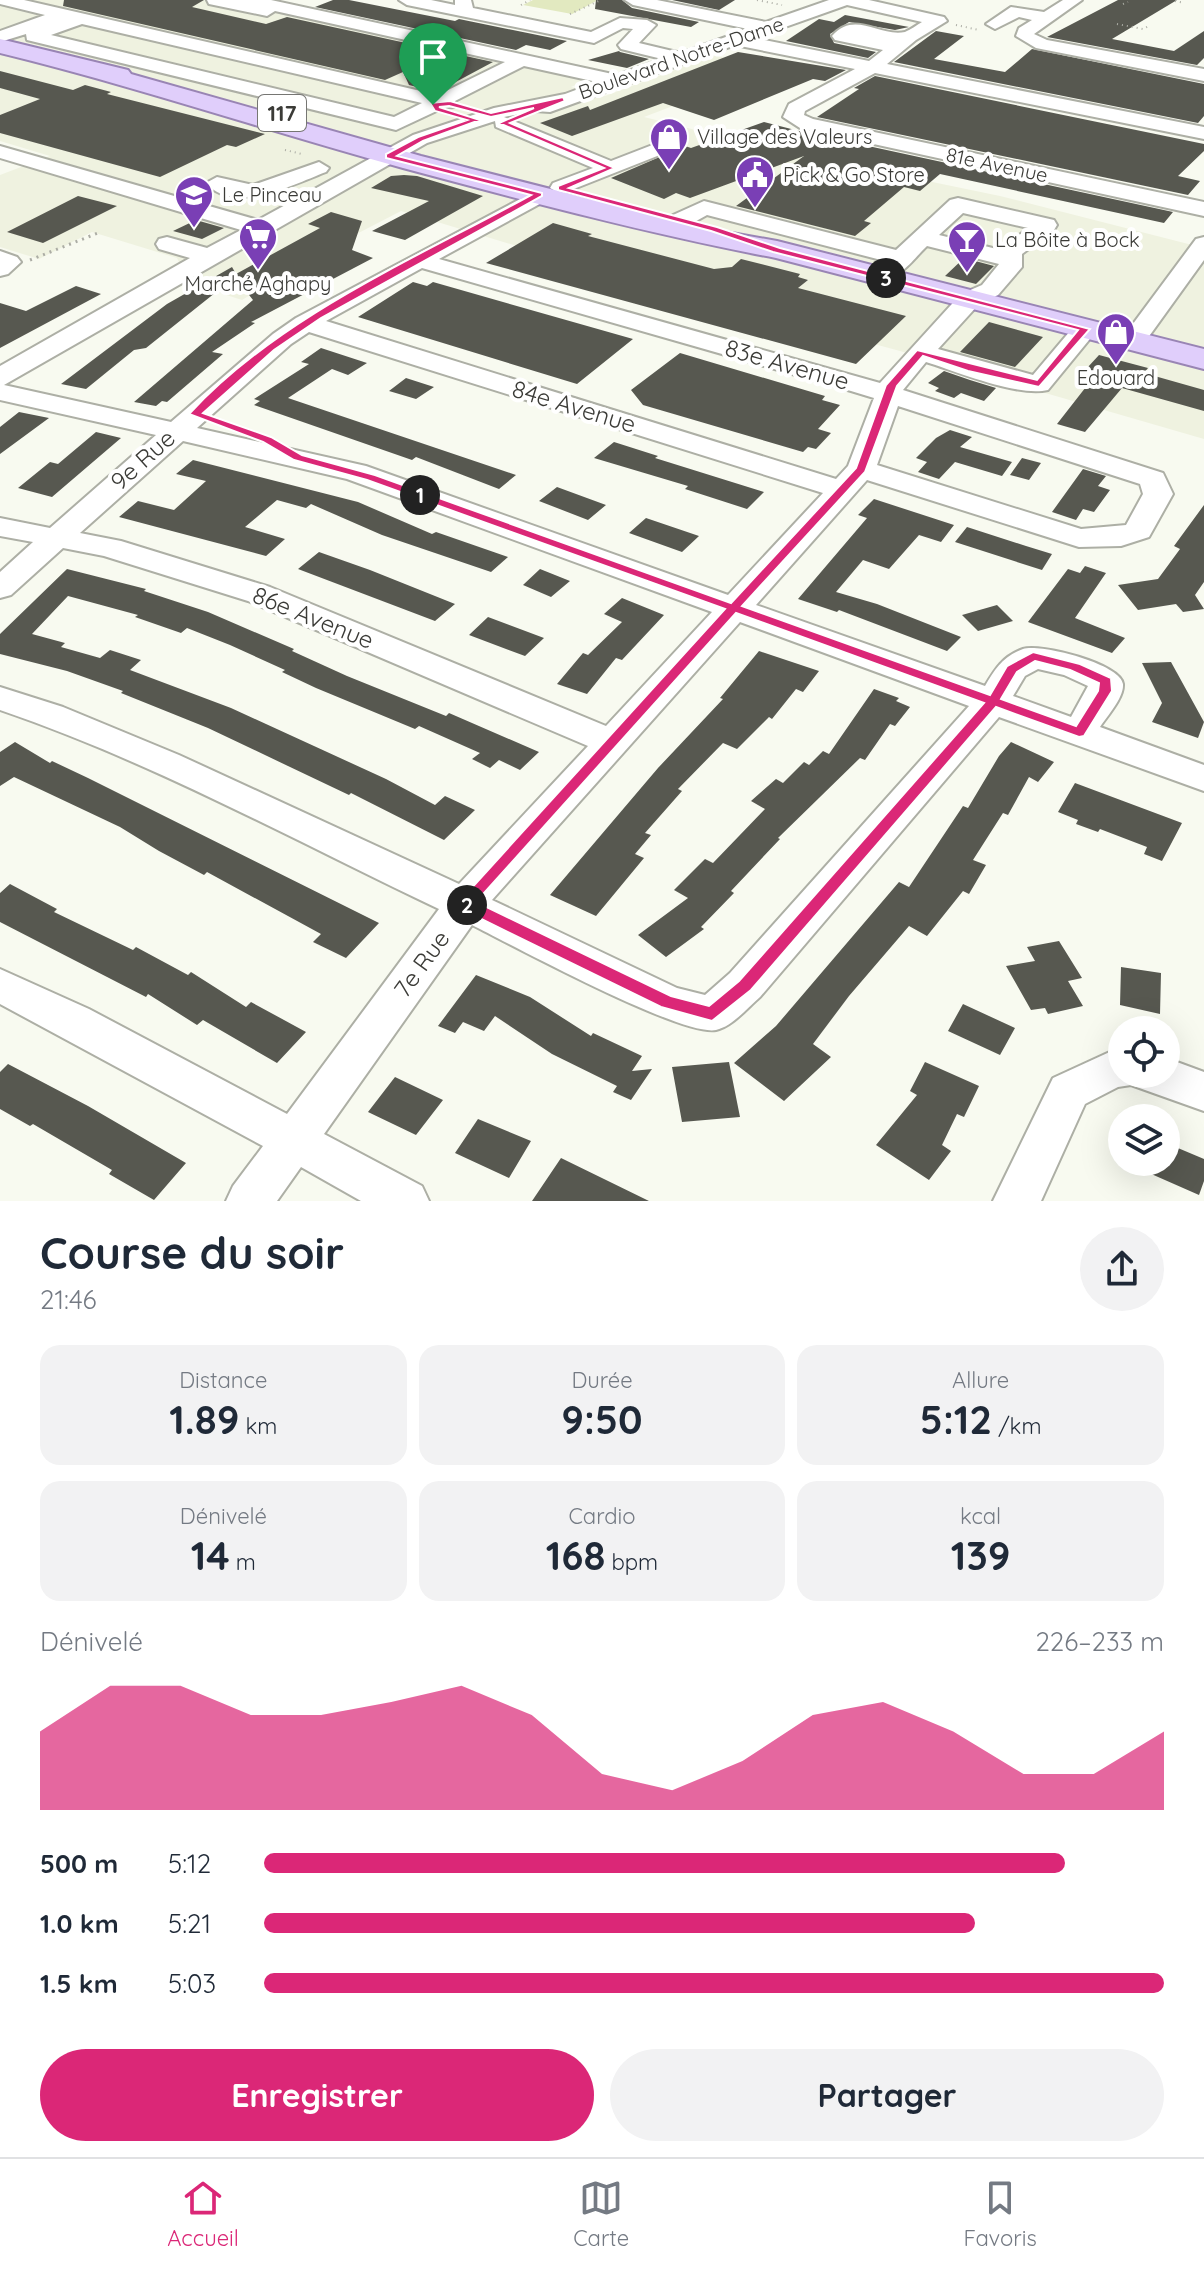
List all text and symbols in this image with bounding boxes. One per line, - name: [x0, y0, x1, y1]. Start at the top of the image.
- street label: Boulevard Notre-Dame: [575, 11, 787, 104]
- pin: [399, 23, 467, 105]
- icon: arrive: [411, 35, 455, 79]
- road number: 117: [258, 95, 306, 131]
- shop icon: Village des Valeurs: [648, 116, 690, 171]
- place label: Village des Valeurs: [697, 124, 872, 149]
- street label: 81e Avenue: [944, 142, 1050, 187]
- public building icon: Pick & Go Store: [734, 154, 776, 209]
- place label: Pick & Go Store: [783, 162, 925, 187]
- school or university icon: Le Pinceau: [173, 174, 215, 229]
- place label: Le Pinceau: [222, 182, 322, 207]
- supermarket icon: Marché Aghapy: [237, 216, 279, 271]
- bar icon: La Bôite à Bock: [946, 219, 988, 274]
- place label: La Bôite à Bock: [995, 227, 1140, 252]
- pin: 3: [866, 258, 906, 298]
- text: 3: [880, 264, 892, 292]
- place label: Marché Aghapy: [185, 271, 331, 296]
- shop icon: Edouard: [1095, 311, 1137, 366]
- street label: 83e Avenue: [722, 332, 853, 396]
- place label: Edouard: [1077, 365, 1155, 390]
- street label: 84e Avenue: [509, 373, 640, 439]
- street label: 9e Rue: [104, 422, 181, 496]
- pin: 1: [400, 475, 440, 515]
- text: 1: [416, 481, 424, 509]
- street label: 86e Avenue: [248, 579, 378, 655]
- pin: 2: [447, 885, 487, 925]
- text: 2: [461, 891, 473, 919]
- street label: 7e Rue: [387, 924, 456, 1003]
- map controls: [1108, 1016, 1180, 1176]
- button: locate: [1108, 1016, 1180, 1088]
- button: layers: [1108, 1104, 1180, 1176]
- text: Course du soir: [40, 1225, 344, 1280]
- button: share: [1080, 1227, 1164, 1311]
- text: 21:46: [40, 1283, 97, 1316]
- text: Distance: [179, 1366, 267, 1394]
- text: Durée: [571, 1366, 633, 1394]
- text: Allure: [952, 1366, 1009, 1394]
- text: 1.89: [169, 1394, 239, 1444]
- text: 9:50: [561, 1394, 643, 1444]
- text: 5:12: [920, 1394, 992, 1444]
- text: km: [239, 1412, 277, 1440]
- text: /km: [992, 1412, 1041, 1440]
- text: Dénivelé: [180, 1502, 267, 1530]
- text: Cardio: [568, 1502, 636, 1530]
- text: kcal: [960, 1502, 1001, 1530]
- text: 14: [191, 1530, 230, 1580]
- text: 168: [546, 1530, 605, 1580]
- text: 139: [951, 1530, 1011, 1580]
- text: m: [230, 1548, 256, 1576]
- text: bpm: [605, 1548, 658, 1576]
- text: Dénivelé: [40, 1625, 143, 1658]
- text: 226–233 m: [1035, 1625, 1164, 1658]
- text: 500 m: [40, 1847, 118, 1880]
- text: 5:12: [168, 1847, 211, 1880]
- text: 1.0 km: [40, 1907, 119, 1940]
- text: 5:21: [168, 1907, 211, 1940]
- text: 1.5 km: [40, 1967, 118, 2000]
- text: 5:03: [168, 1967, 216, 2000]
- button: Enregistrer: [40, 2049, 594, 2141]
- button: Partager: [610, 2049, 1164, 2141]
- tab: Accueil: [167, 2176, 239, 2252]
- tab: Carte: [573, 2176, 629, 2252]
- tab: Favoris: [963, 2176, 1037, 2252]

